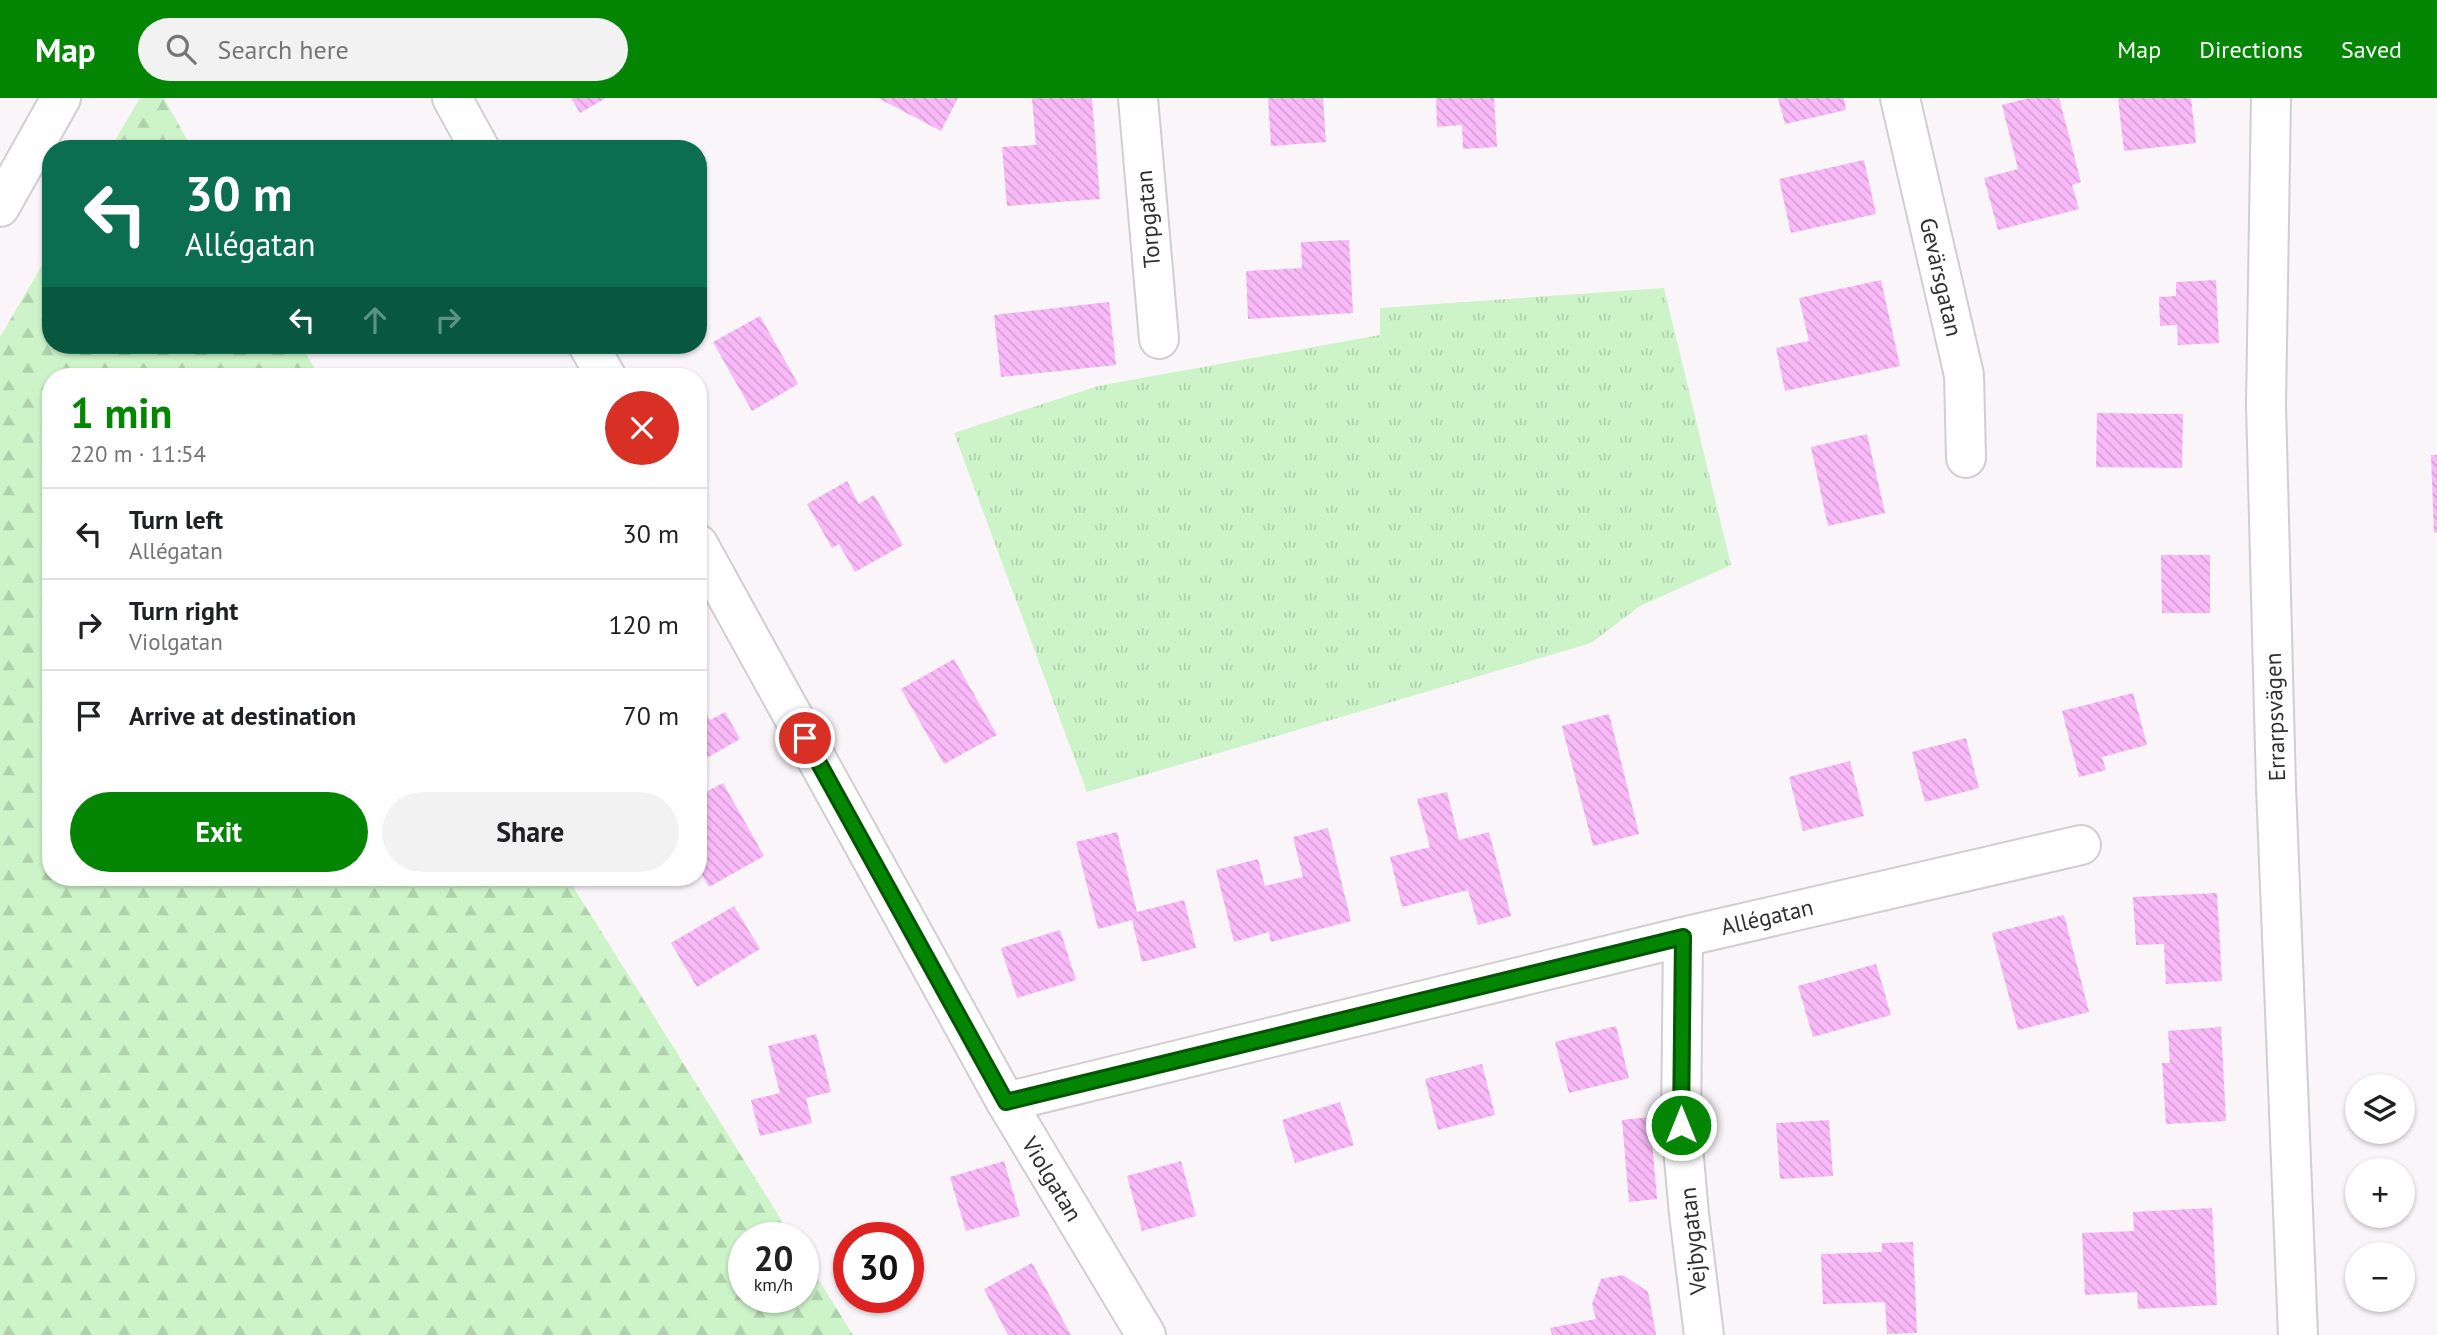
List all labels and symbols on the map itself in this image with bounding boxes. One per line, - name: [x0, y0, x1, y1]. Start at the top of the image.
- street label: Torpgatan: [1129, 169, 1166, 269]
- street label: Gevärsgatan: [1914, 215, 1969, 339]
- street label: Errarpsvägen: [2258, 652, 2291, 782]
- pin: [775, 708, 835, 768]
- street label: Allégatan: [1718, 892, 1816, 941]
- position arrow: [1644, 1088, 1718, 1162]
- street label: Violgatan: [1015, 1130, 1089, 1226]
- street label: Vejbygatan: [1672, 1186, 1713, 1297]
- speed limit sign: 30: [833, 1222, 924, 1313]

